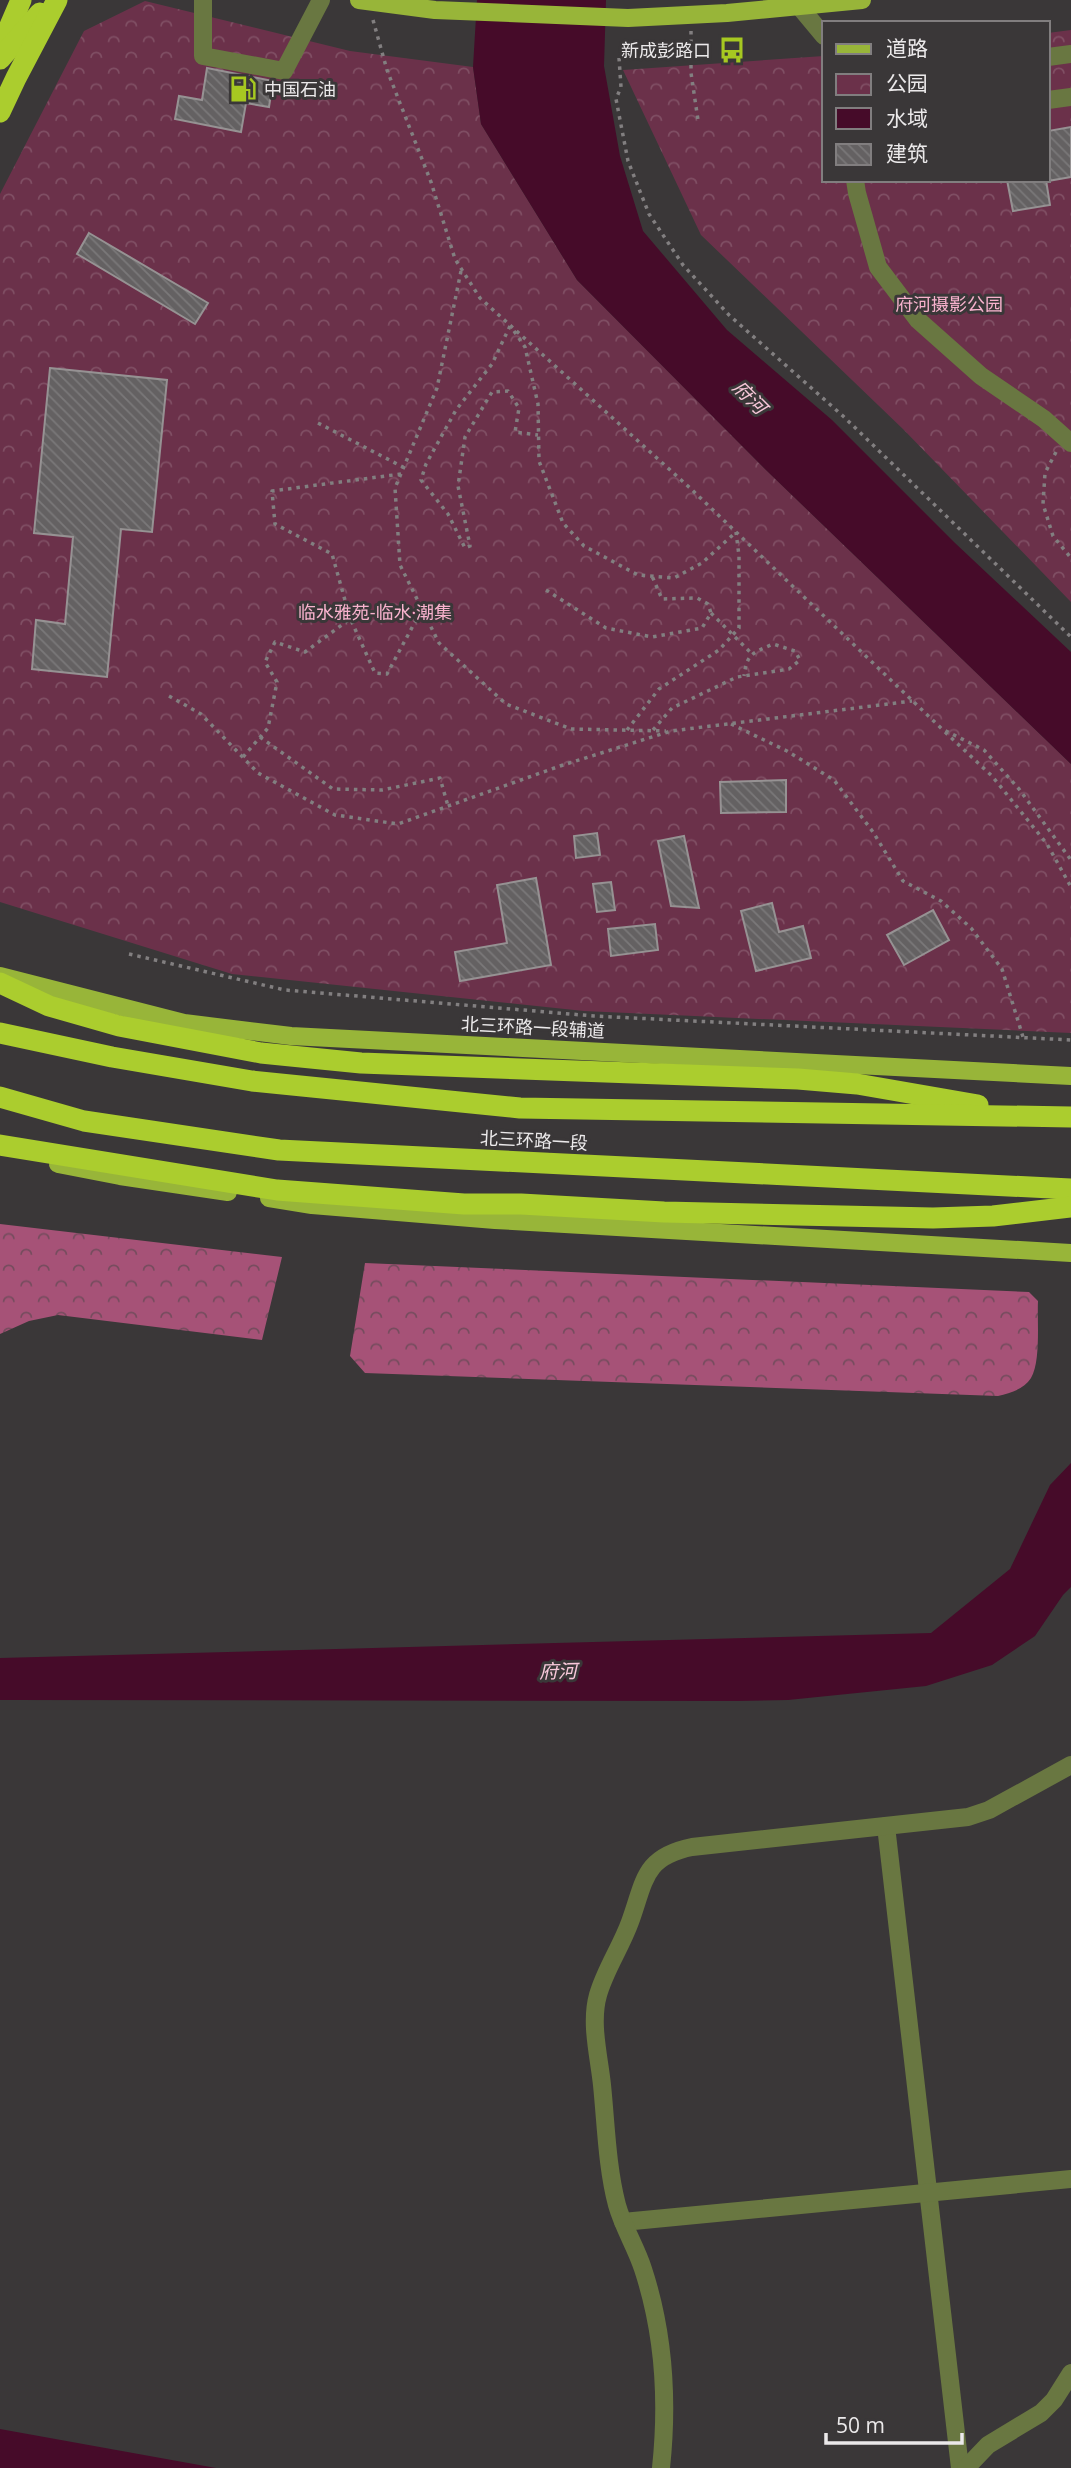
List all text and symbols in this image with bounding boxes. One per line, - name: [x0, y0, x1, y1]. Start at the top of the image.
- legend: [822, 21, 1050, 182]
- text: 道路: [886, 34, 928, 62]
- bus stop icon: 新成彭路口: [717, 35, 747, 65]
- place label: 新成彭路口: [621, 38, 711, 62]
- text: 公园: [886, 69, 928, 97]
- fuel station icon: 中国石油: [228, 74, 258, 104]
- place label: 中国石油: [264, 77, 336, 101]
- text: 水域: [886, 104, 928, 132]
- text: 建筑: [886, 139, 928, 167]
- park label: 府河摄影公园: [895, 292, 1003, 316]
- water label: 府河: [727, 374, 775, 422]
- park label: 临水雅苑-临水·潮集: [298, 600, 452, 624]
- street label: 北三环路一段辅道: [460, 1011, 606, 1043]
- street label: 北三环路一段: [479, 1125, 589, 1155]
- water label: 府河: [539, 1658, 581, 1684]
- scale bar: [826, 2402, 962, 2446]
- text: 50 m: [836, 2411, 885, 2439]

